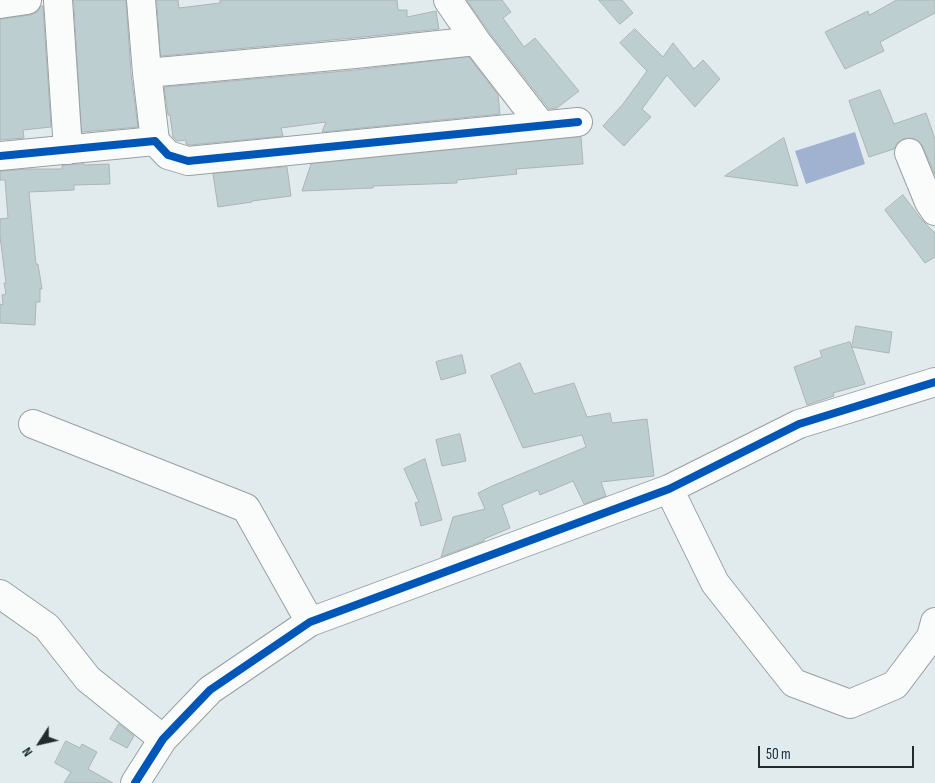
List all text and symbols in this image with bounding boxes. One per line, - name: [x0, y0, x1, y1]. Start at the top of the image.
- north arrow: [15, 718, 65, 768]
- scale bar: [760, 736, 916, 768]
- text: N: [18, 744, 36, 760]
- text: 50 m: [766, 745, 791, 764]

